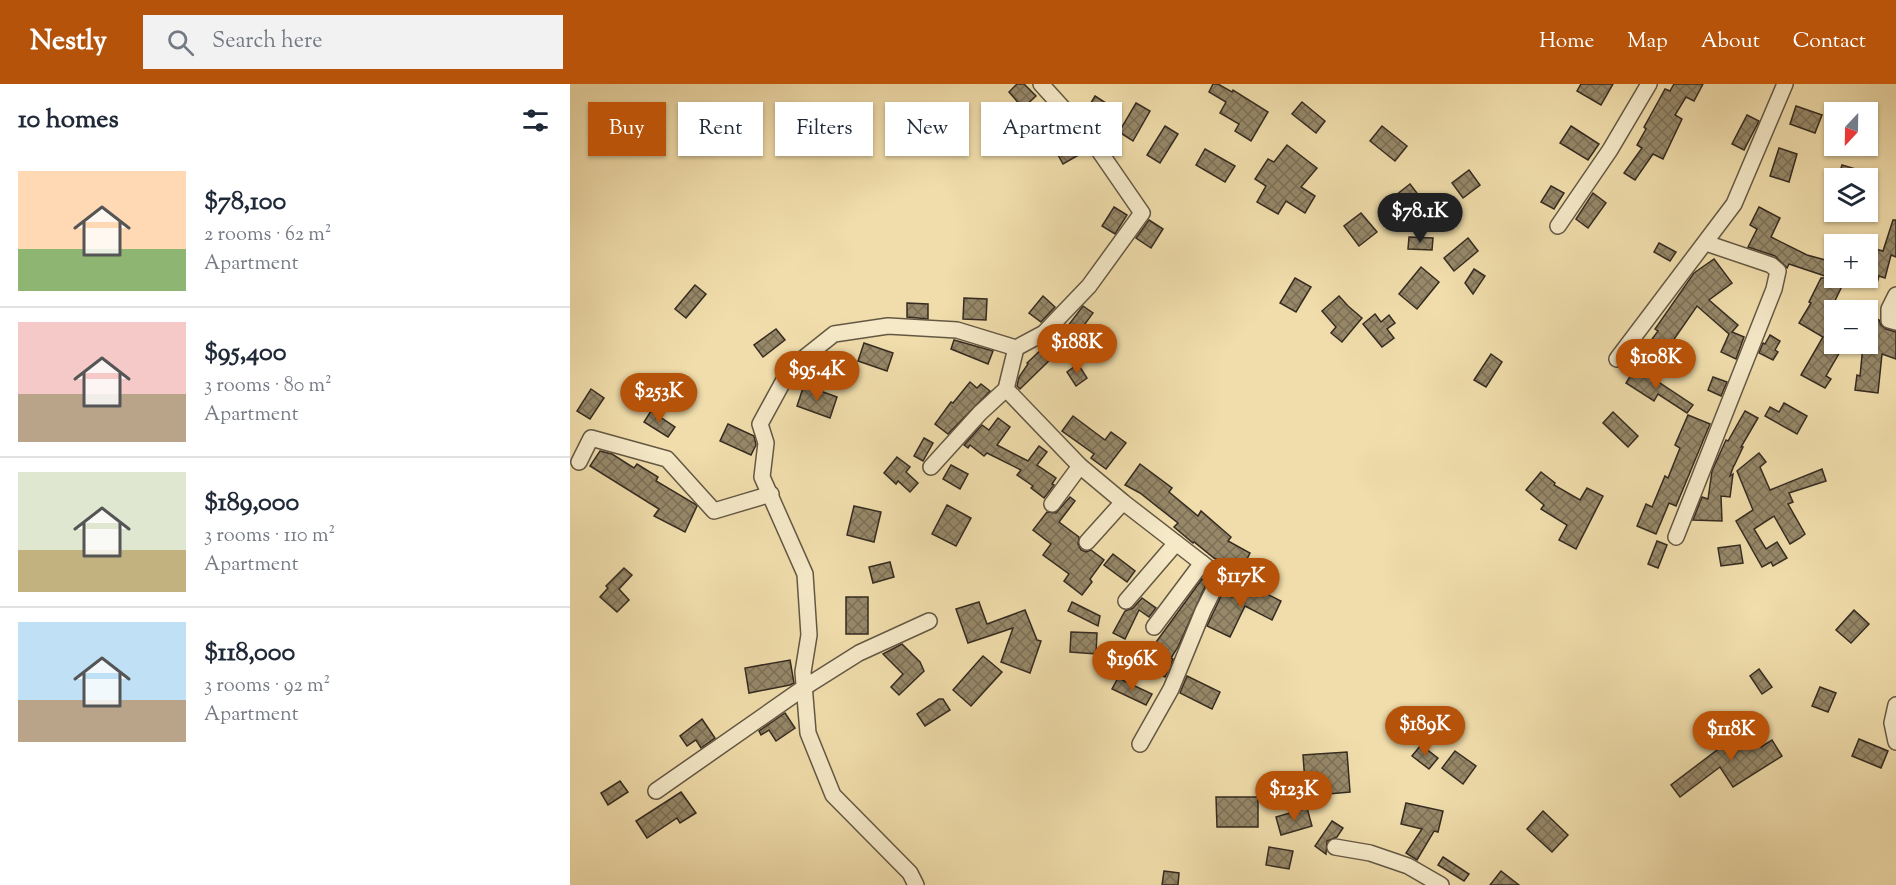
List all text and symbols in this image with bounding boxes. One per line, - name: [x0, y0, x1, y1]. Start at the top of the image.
- search box: [143, 15, 563, 69]
- text: Nestly: [30, 22, 107, 62]
- icon: search: [164, 26, 197, 59]
- text: Search here: [212, 26, 322, 58]
- text: Home: [1539, 27, 1594, 57]
- text: Map: [1627, 27, 1668, 57]
- text: About: [1701, 27, 1760, 57]
- text: Contact: [1793, 27, 1866, 57]
- text: 10 homes: [18, 102, 119, 139]
- chip: Buy: [588, 102, 666, 156]
- chip: Rent: [678, 102, 763, 156]
- chip: Filters: [775, 102, 873, 156]
- chip: New: [885, 102, 969, 156]
- chip: Apartment: [981, 102, 1122, 156]
- north arrow: [1824, 102, 1878, 156]
- map controls: [1824, 102, 1878, 354]
- icon: filters: [519, 104, 552, 137]
- button: layers: [1824, 168, 1878, 222]
- text: $78,100: [204, 184, 286, 221]
- pin: $78.1K: [1371, 193, 1469, 244]
- icon: home: [66, 195, 138, 267]
- text: $78.1K: [1392, 198, 1448, 227]
- text: 2 rooms · 62 m²: [204, 221, 332, 250]
- button: +: [1824, 234, 1878, 288]
- text: Apartment: [204, 250, 299, 279]
- button: −: [1824, 300, 1878, 354]
- pin: $188K: [1035, 324, 1119, 375]
- text: $188K: [1051, 329, 1103, 358]
- text: $95,400: [204, 335, 287, 372]
- pin: $108K: [1614, 339, 1698, 390]
- text: $108K: [1630, 344, 1682, 373]
- icon: home: [66, 346, 138, 418]
- pin: $95.4K: [768, 351, 866, 402]
- text: $95.4K: [788, 356, 846, 385]
- text: 3 rooms · 80 m²: [204, 372, 332, 401]
- pin: $253K: [617, 373, 701, 424]
- text: $253K: [634, 378, 684, 407]
- text: Apartment: [204, 401, 299, 430]
- text: $189,000: [204, 485, 299, 522]
- icon: home: [66, 496, 138, 568]
- text: 3 rooms · 110 m²: [204, 522, 335, 551]
- text: Apartment: [204, 551, 299, 580]
- pin: $117K: [1199, 558, 1283, 609]
- text: $117K: [1217, 563, 1265, 592]
- text: $118,000: [204, 635, 295, 672]
- pin: $196K: [1090, 641, 1174, 692]
- icon: home: [66, 646, 138, 718]
- text: $196K: [1106, 646, 1158, 675]
- text: 3 rooms · 92 m²: [204, 672, 330, 701]
- text: Apartment: [204, 701, 299, 730]
- pin: $189K: [1383, 706, 1467, 757]
- text: $189K: [1399, 711, 1451, 740]
- pin: $118K: [1689, 711, 1773, 762]
- text: $118K: [1707, 716, 1755, 745]
- pin: $123K: [1252, 771, 1336, 822]
- text: $123K: [1269, 776, 1319, 805]

